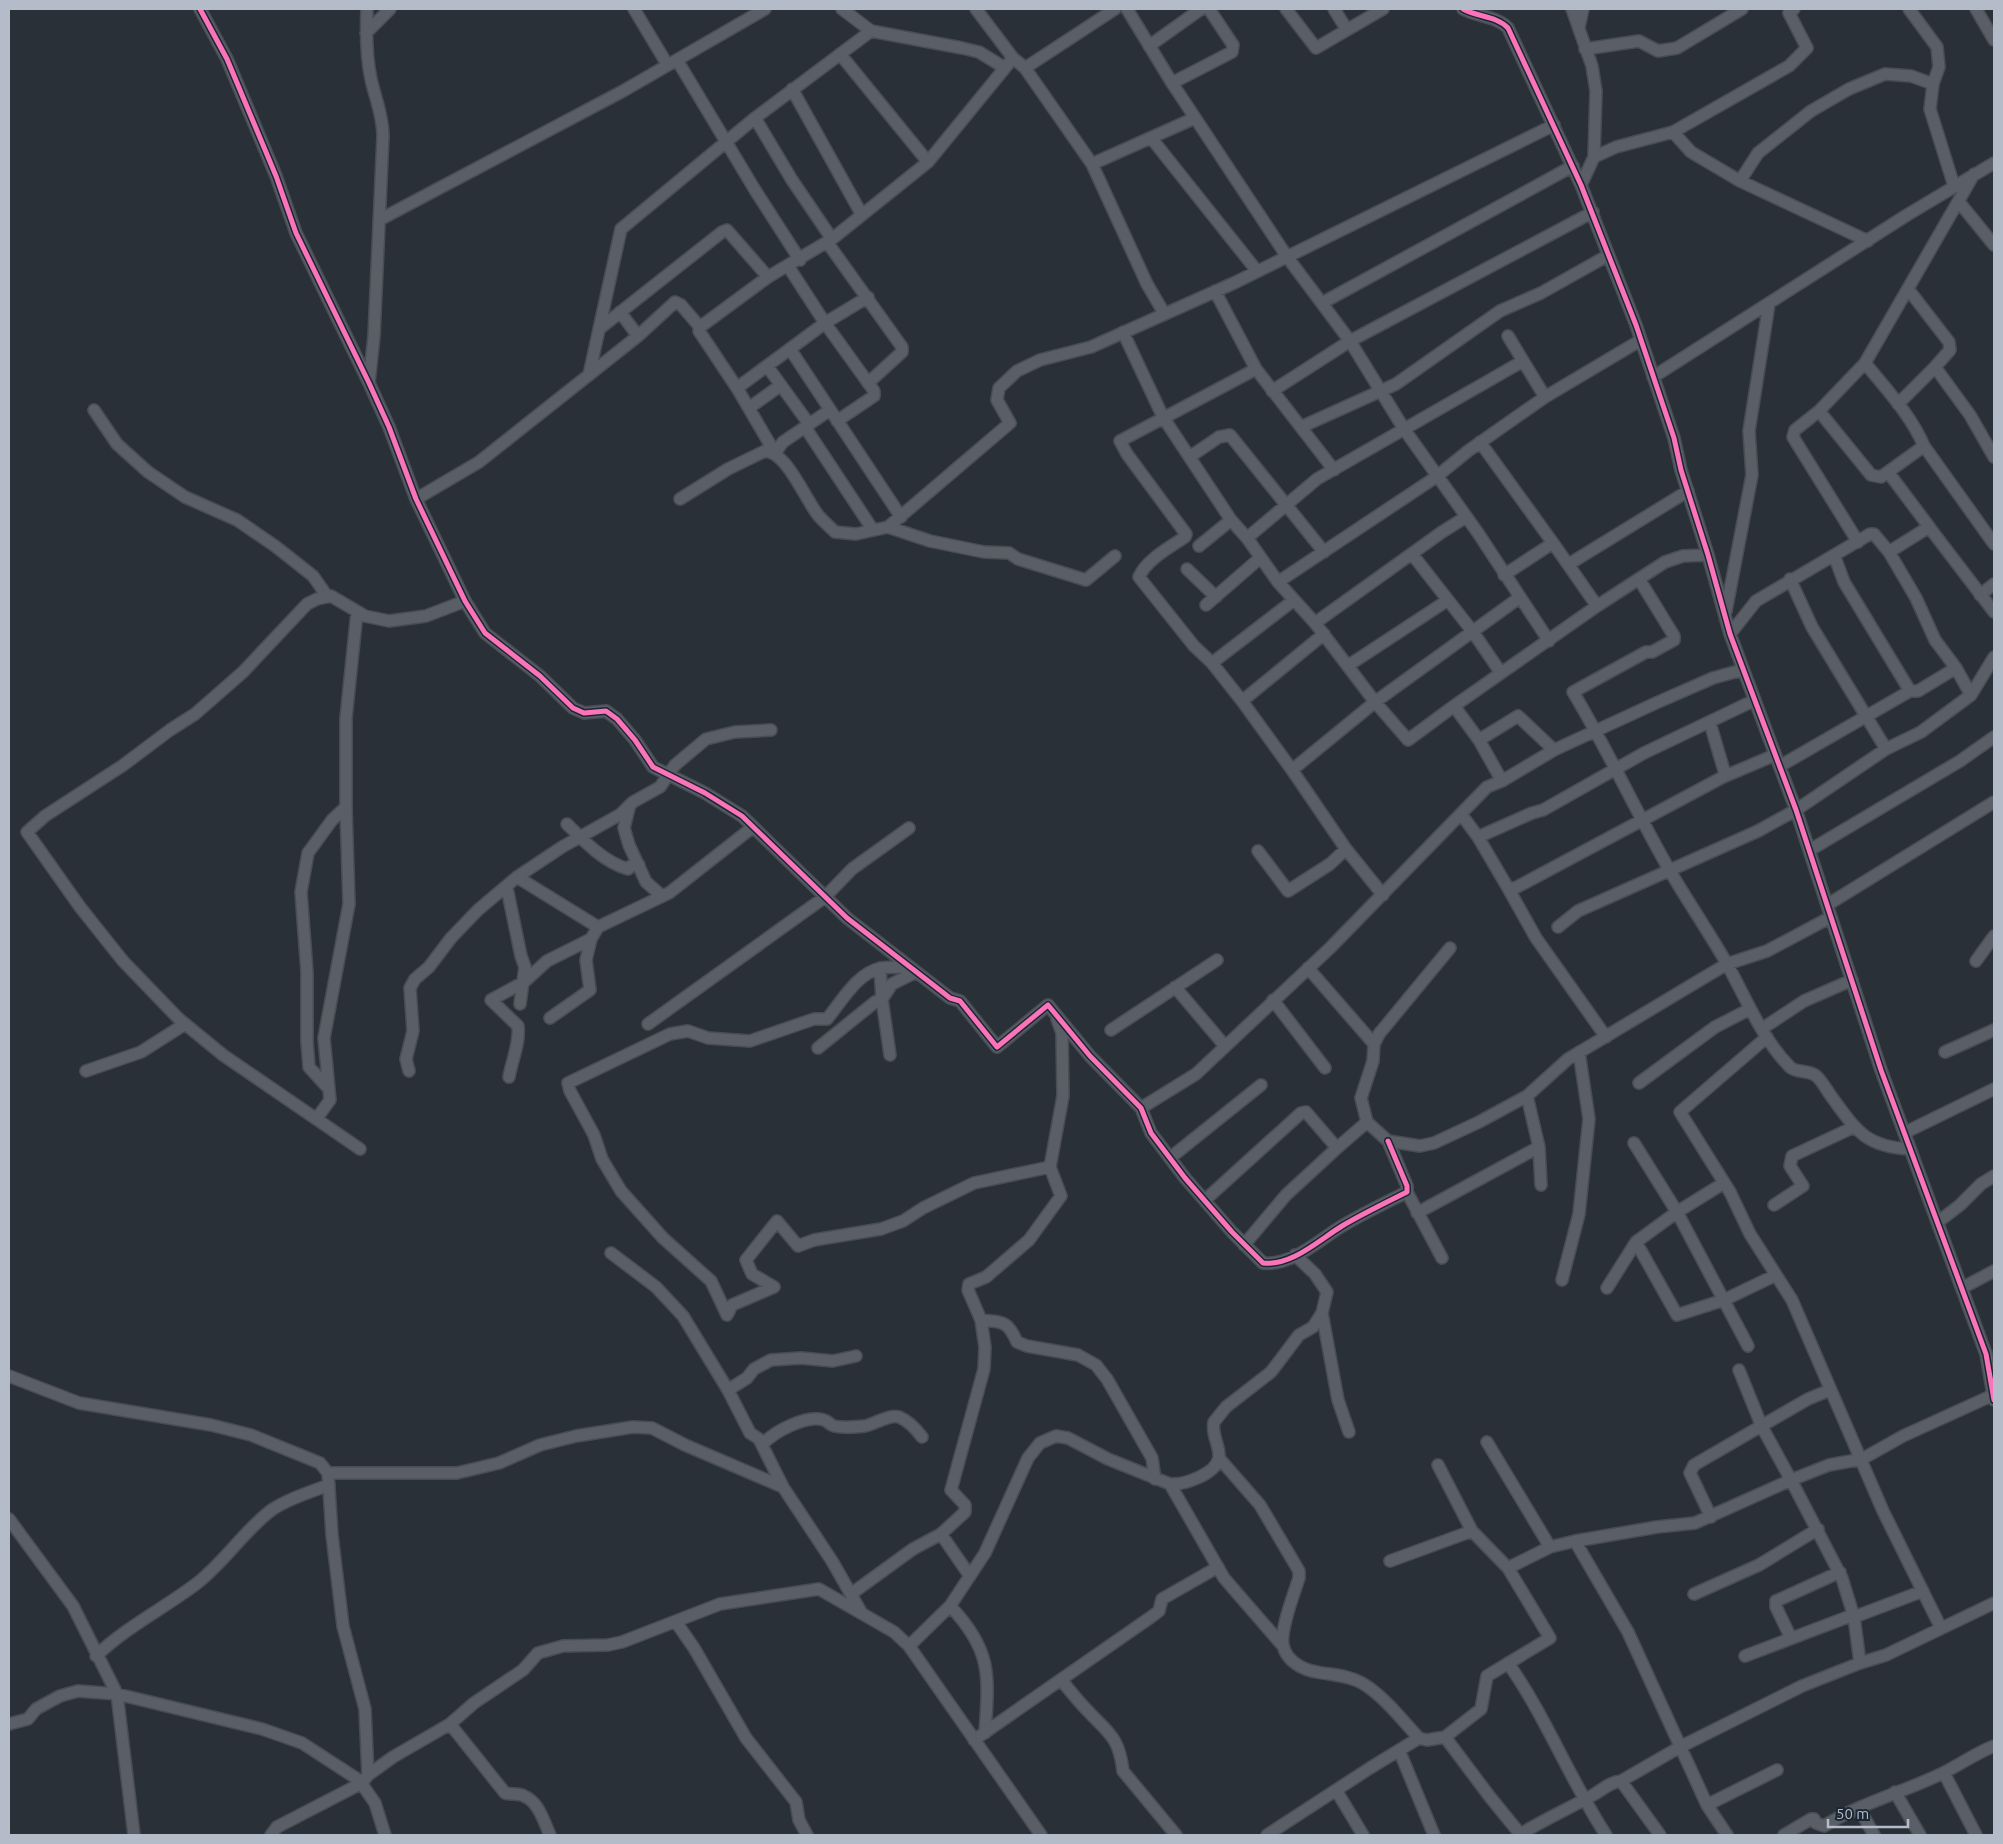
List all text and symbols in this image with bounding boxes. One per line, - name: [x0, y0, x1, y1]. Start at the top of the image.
- scale bar: [1828, 1796, 1908, 1828]
- text: 50 m: [1836, 1805, 1869, 1822]

